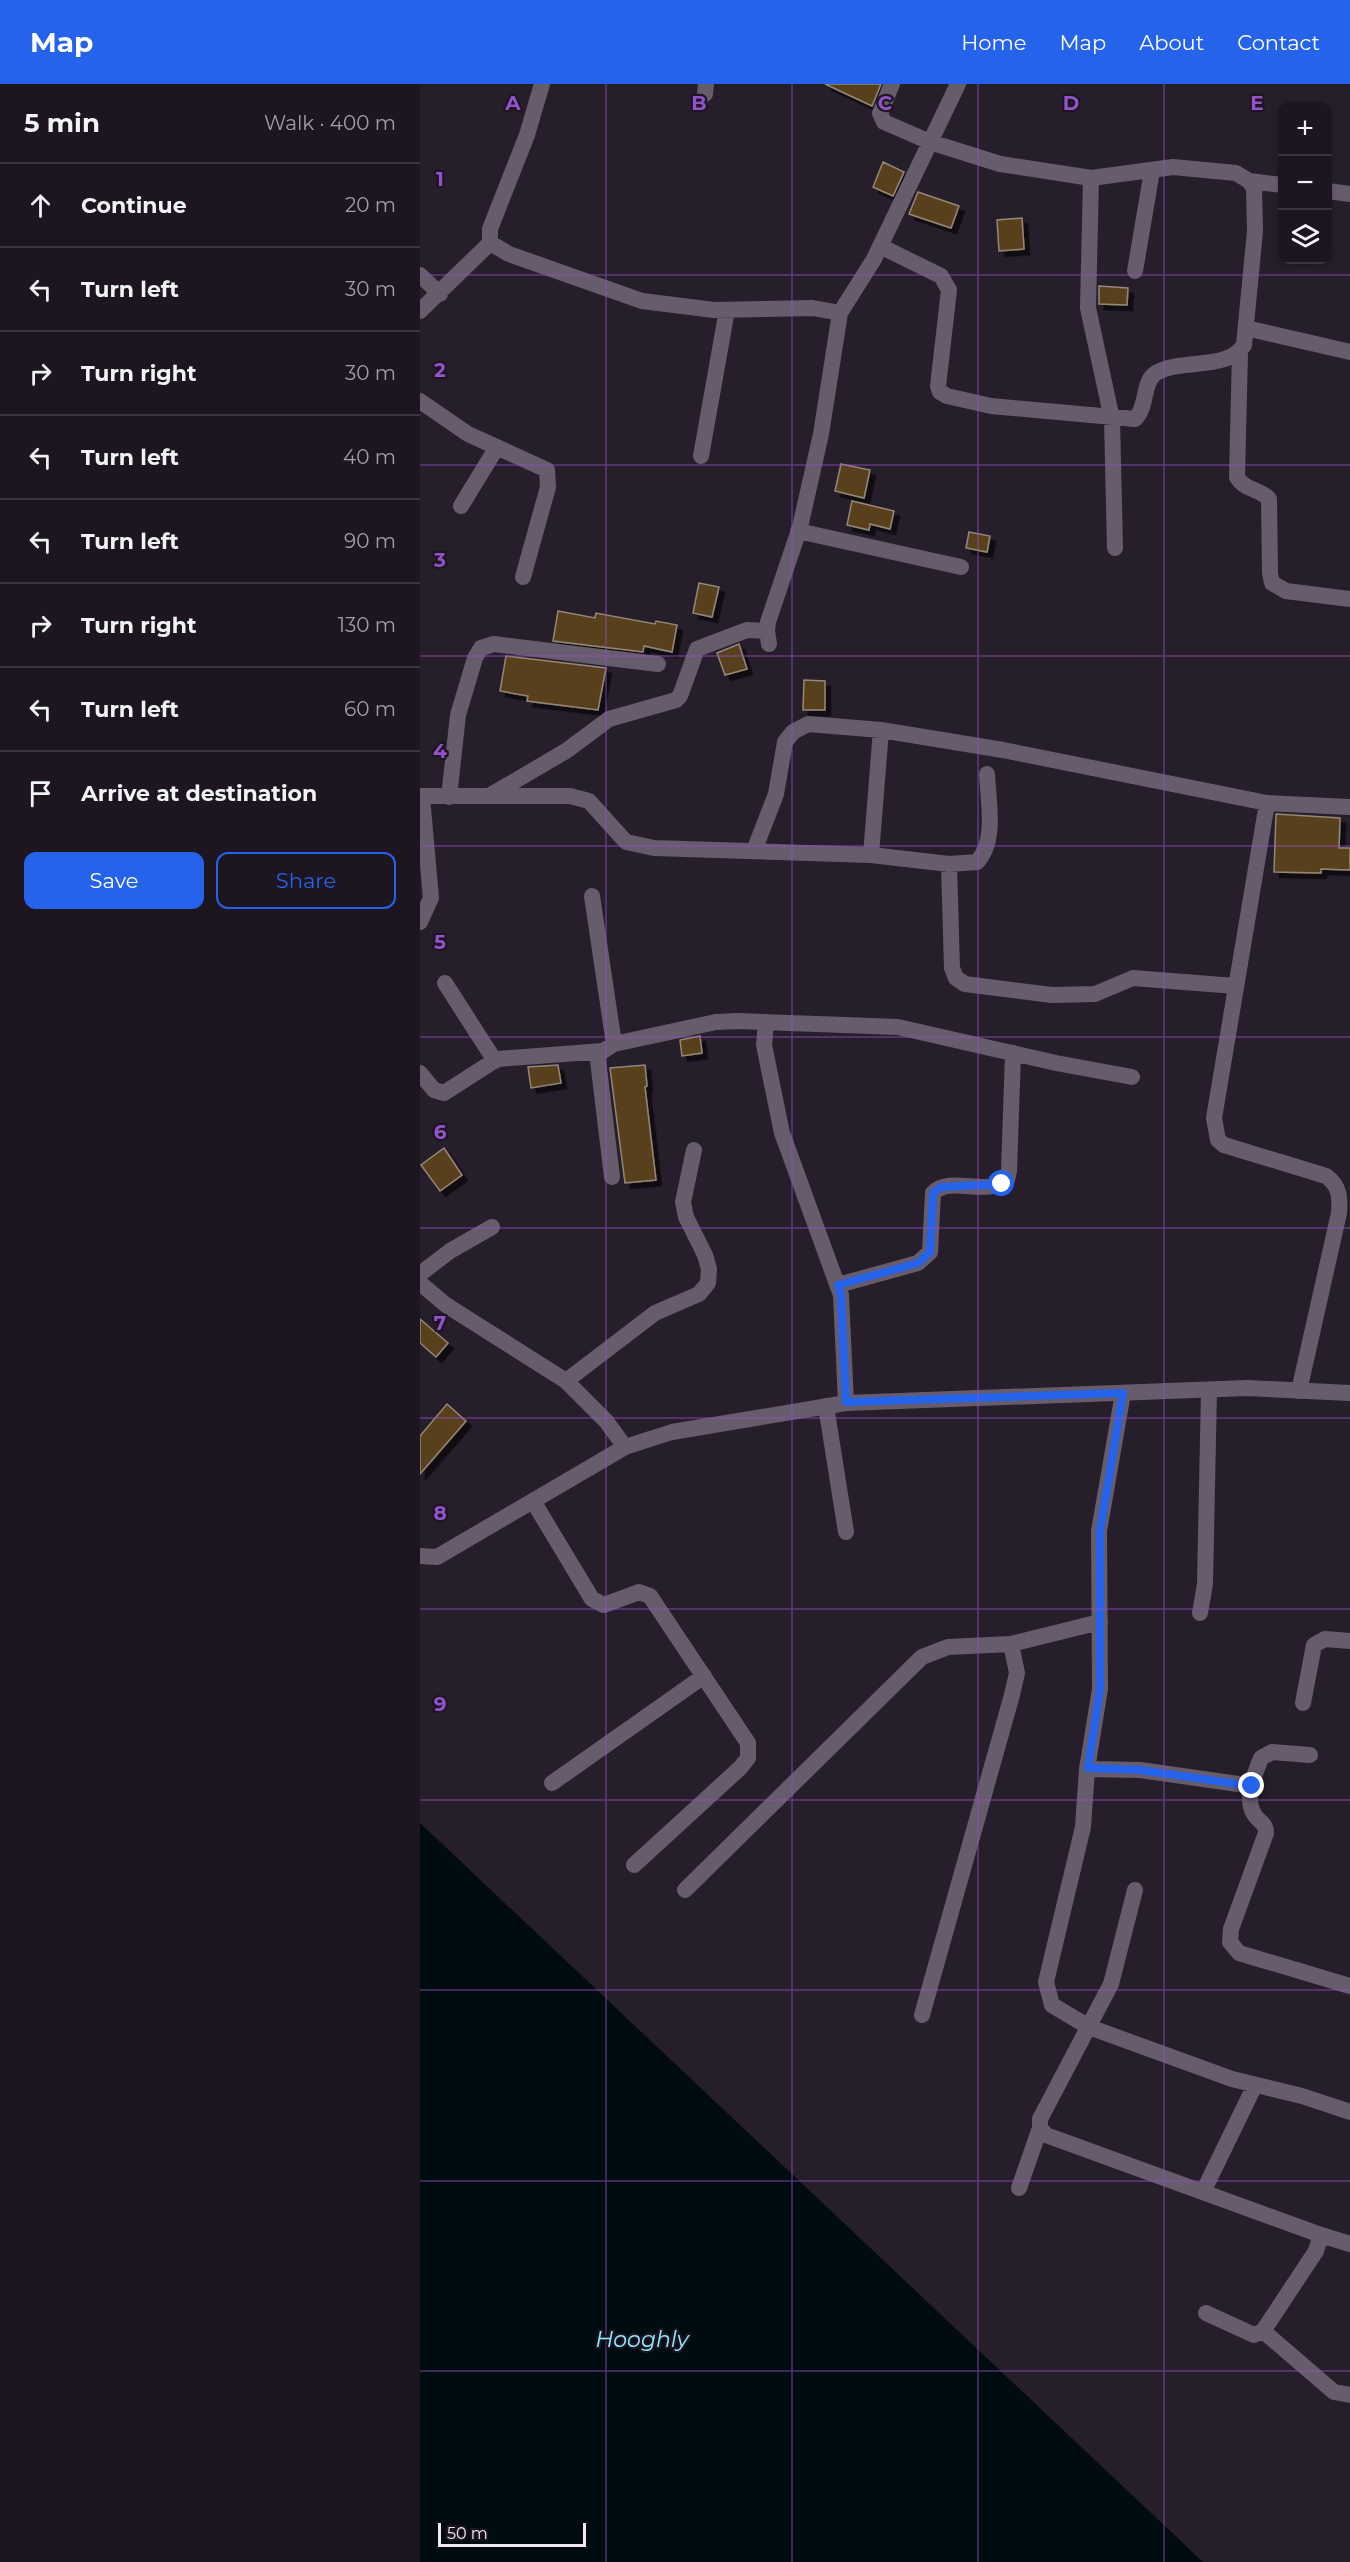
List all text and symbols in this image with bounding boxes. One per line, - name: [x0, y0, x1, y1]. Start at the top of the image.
- text: Map: [30, 25, 93, 59]
- text: Home: [961, 30, 1026, 55]
- text: Map: [1059, 30, 1106, 55]
- text: About: [1139, 30, 1204, 55]
- text: Contact: [1237, 30, 1320, 55]
- text: A: [504, 91, 521, 115]
- text: B: [691, 91, 707, 115]
- text: C: [878, 91, 893, 115]
- text: D: [1063, 91, 1079, 115]
- text: E: [1250, 91, 1264, 115]
- map controls: [1278, 102, 1332, 264]
- button: +: [1278, 102, 1332, 156]
- text: 5 min: [24, 107, 100, 139]
- text: Walk · 400 m: [264, 111, 396, 135]
- button: −: [1278, 156, 1332, 210]
- text: 1: [436, 167, 444, 191]
- icon: ahead: [24, 189, 57, 222]
- text: Continue: [81, 192, 187, 219]
- text: 20 m: [345, 193, 396, 217]
- button: layers: [1278, 210, 1332, 264]
- icon: left: [24, 273, 57, 306]
- text: Turn left: [81, 276, 179, 303]
- text: 30 m: [345, 277, 396, 301]
- icon: right: [24, 357, 57, 390]
- text: 2: [434, 358, 446, 382]
- text: Turn right: [81, 360, 196, 387]
- text: 30 m: [345, 361, 396, 385]
- icon: left: [24, 441, 57, 474]
- text: Turn left: [81, 444, 179, 471]
- text: 40 m: [343, 445, 396, 469]
- icon: left: [24, 525, 57, 558]
- text: Turn left: [81, 528, 179, 555]
- text: 90 m: [344, 529, 396, 553]
- text: 3: [433, 548, 446, 572]
- icon: right: [24, 609, 57, 642]
- text: Turn right: [81, 612, 196, 639]
- text: 130 m: [338, 613, 396, 637]
- icon: left: [24, 693, 57, 726]
- text: Turn left: [81, 696, 179, 723]
- text: 60 m: [344, 697, 396, 721]
- text: 4: [433, 739, 447, 763]
- icon: arrive: [24, 777, 57, 810]
- text: Arrive at destination: [81, 780, 317, 807]
- button: Save: [24, 852, 204, 909]
- button: Share: [216, 852, 396, 909]
- text: 5: [434, 930, 446, 954]
- text: 6: [434, 1120, 447, 1144]
- route start: [988, 1170, 1014, 1196]
- text: 7: [434, 1311, 446, 1335]
- text: 8: [433, 1501, 447, 1525]
- text: 9: [434, 1692, 446, 1716]
- route end: [1238, 1772, 1264, 1798]
- water label: Hooghly: [595, 2326, 691, 2353]
- scale bar: [438, 2520, 586, 2548]
- text: 50 m: [447, 2524, 488, 2543]

